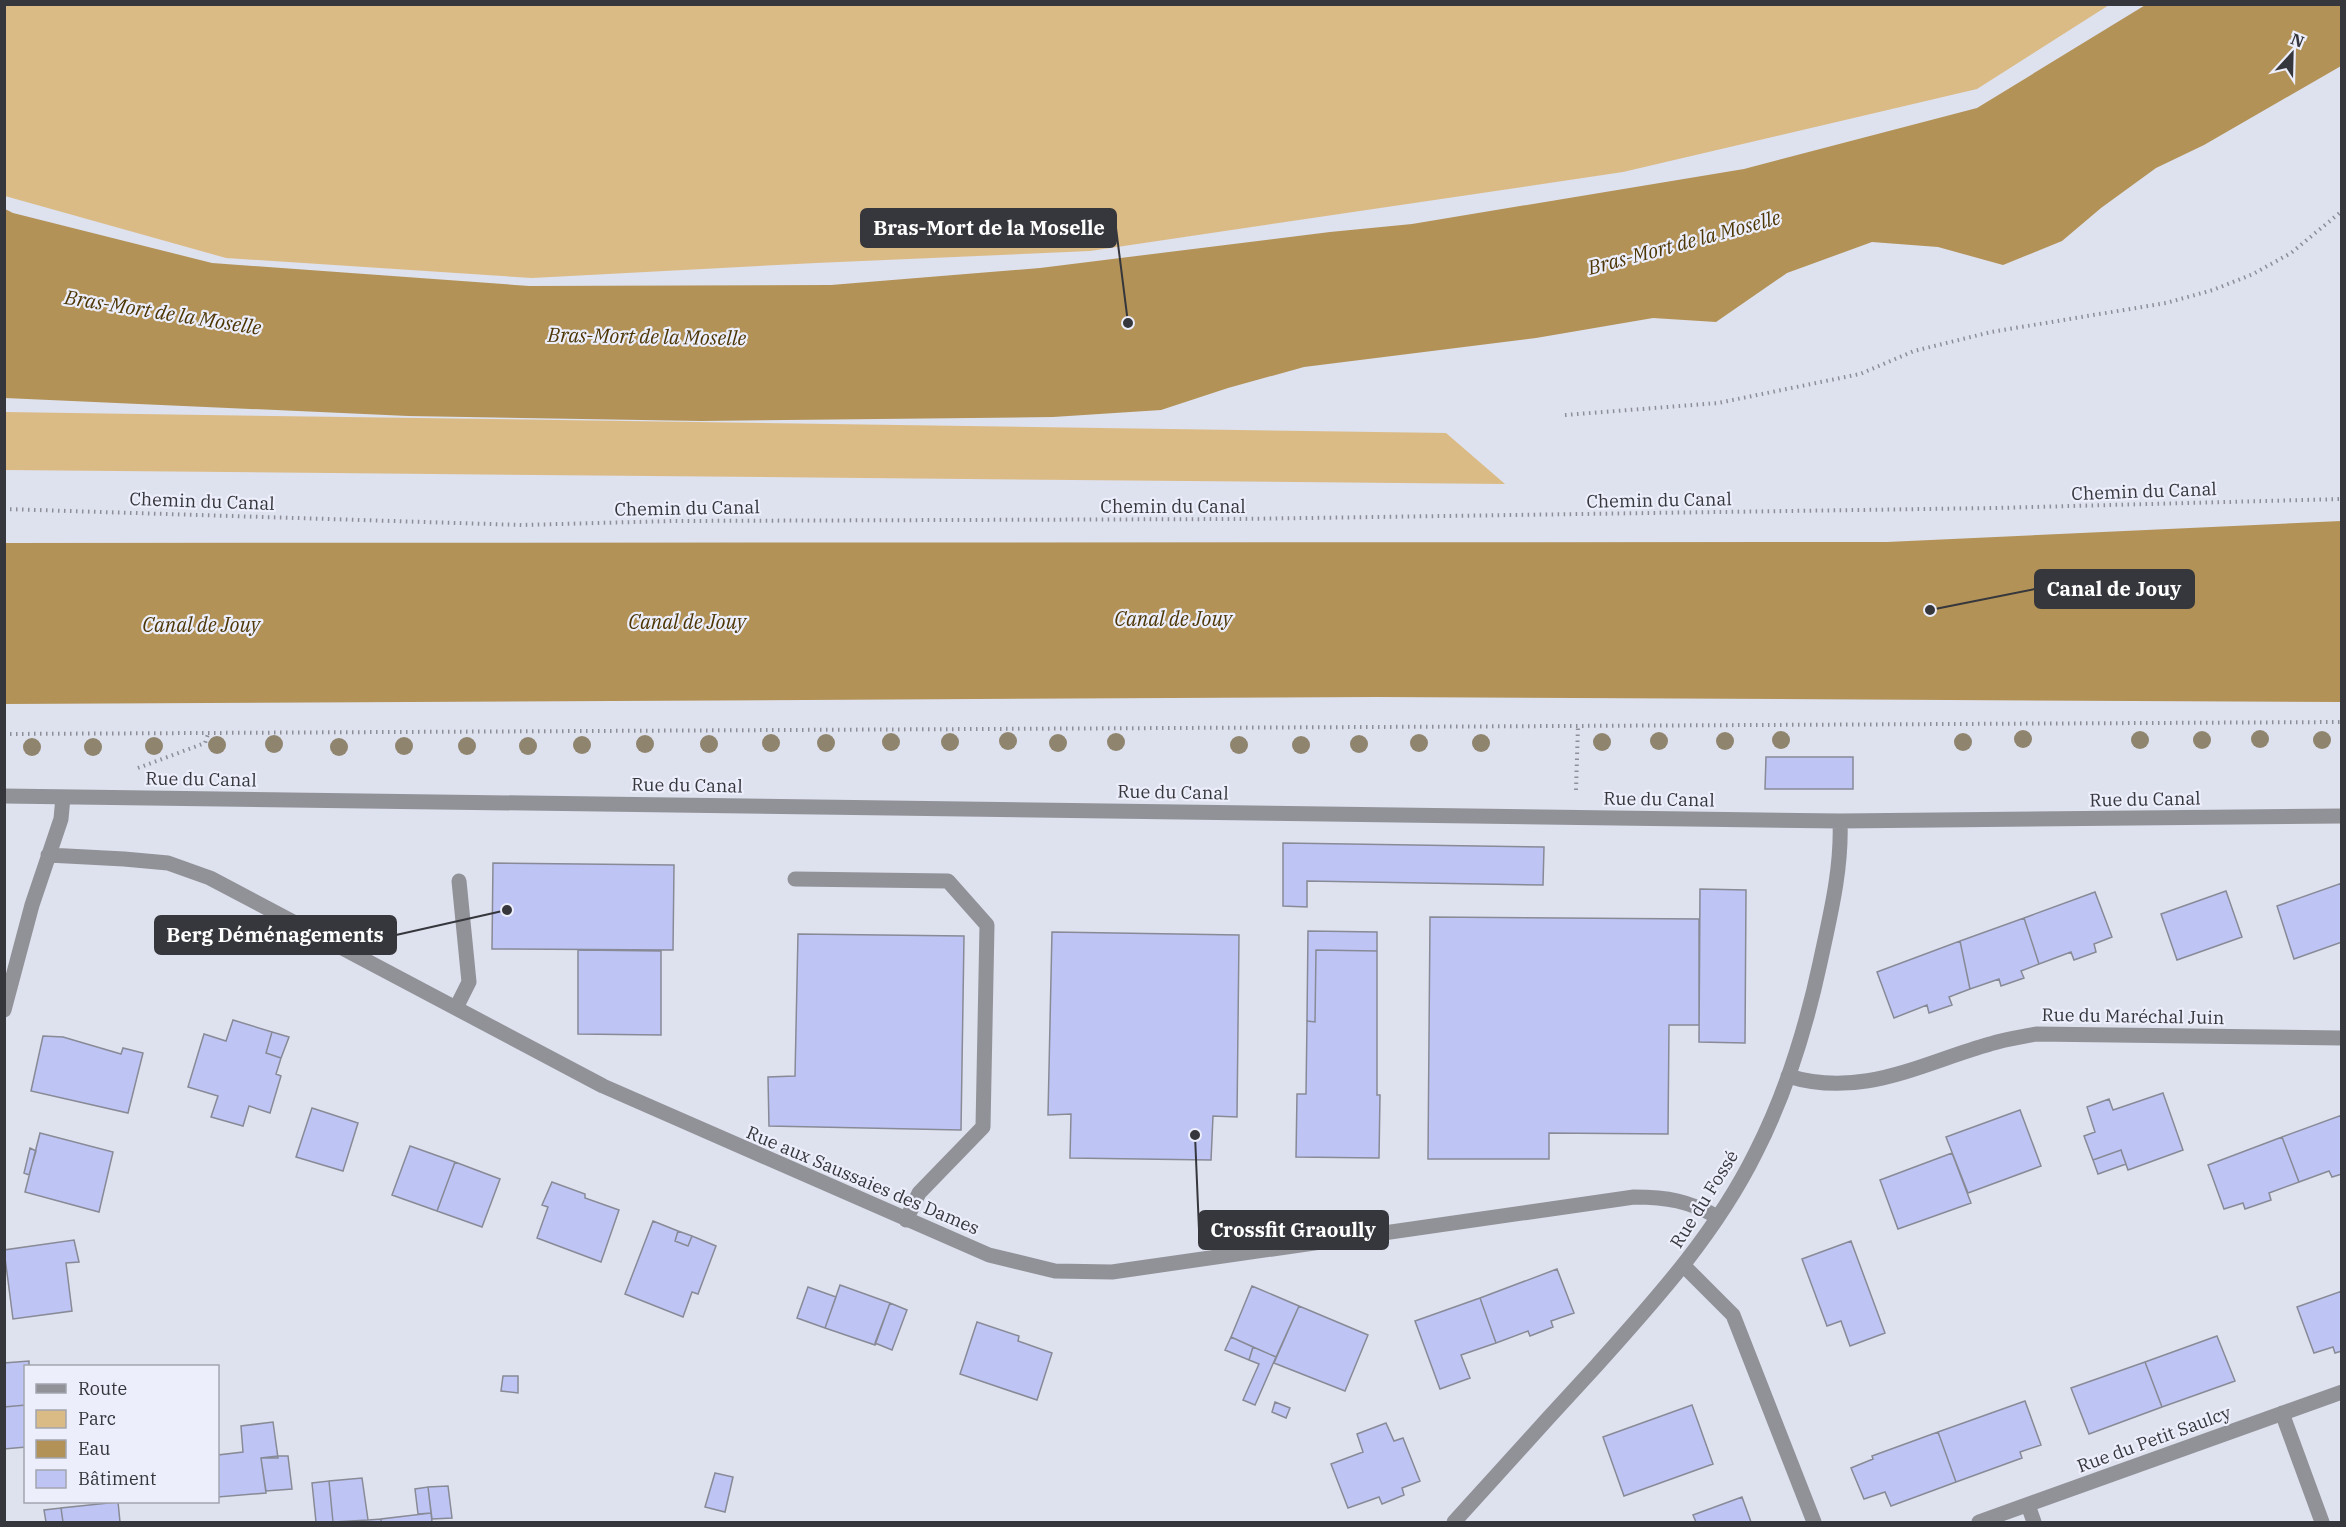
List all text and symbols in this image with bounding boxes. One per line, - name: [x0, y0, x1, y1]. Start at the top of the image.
- north arrow: [2262, 24, 2322, 84]
- text: N: [2288, 28, 2307, 52]
- water label: Bras-Mort de la Moselle: [1584, 203, 1784, 281]
- callout: Bras-Mort de la Moselle: [861, 209, 1116, 247]
- text: Bras-Mort de la Moselle: [873, 214, 1105, 241]
- water label: Bras-Mort de la Moselle: [62, 283, 263, 341]
- water label: Bras-Mort de la Moselle: [546, 321, 747, 351]
- street label: Chemin du Canal: [2071, 477, 2217, 505]
- street label: Chemin du Canal: [129, 487, 275, 515]
- street label: Chemin du Canal: [1586, 487, 1732, 513]
- street label: Chemin du Canal: [614, 495, 760, 521]
- street label: Chemin du Canal: [1100, 495, 1246, 518]
- callout: Canal de Jouy: [2035, 570, 2194, 608]
- text: Canal de Jouy: [2046, 575, 2182, 602]
- water label: Canal de Jouy: [1114, 605, 1234, 632]
- water label: Canal de Jouy: [628, 608, 748, 635]
- water label: Canal de Jouy: [142, 611, 262, 638]
- street label: Rue du Canal: [145, 767, 257, 791]
- street label: Rue du Canal: [631, 773, 743, 797]
- street label: Rue du Canal: [1117, 780, 1229, 804]
- street label: Rue du Canal: [1603, 787, 1715, 811]
- street label: Rue du Canal: [2089, 787, 2201, 811]
- callout: Berg Déménagements: [155, 916, 396, 954]
- text: Berg Déménagements: [166, 921, 384, 948]
- street label: Rue du Maréchal Juin: [2041, 1003, 2225, 1029]
- street label: Rue aux Saussaies des Dames: [743, 1120, 983, 1240]
- street label: Rue du Fossé: [1665, 1146, 1743, 1252]
- callout: Crossfit Graoully: [1199, 1211, 1388, 1249]
- text: Crossfit Graoully: [1210, 1216, 1376, 1243]
- legend: [24, 1365, 219, 1503]
- text: Route: [78, 1377, 127, 1400]
- street label: Rue du Petit Saulcy: [2074, 1400, 2234, 1478]
- text: Parc: [78, 1407, 116, 1430]
- text: Eau: [78, 1437, 110, 1460]
- text: Bâtiment: [78, 1467, 156, 1490]

